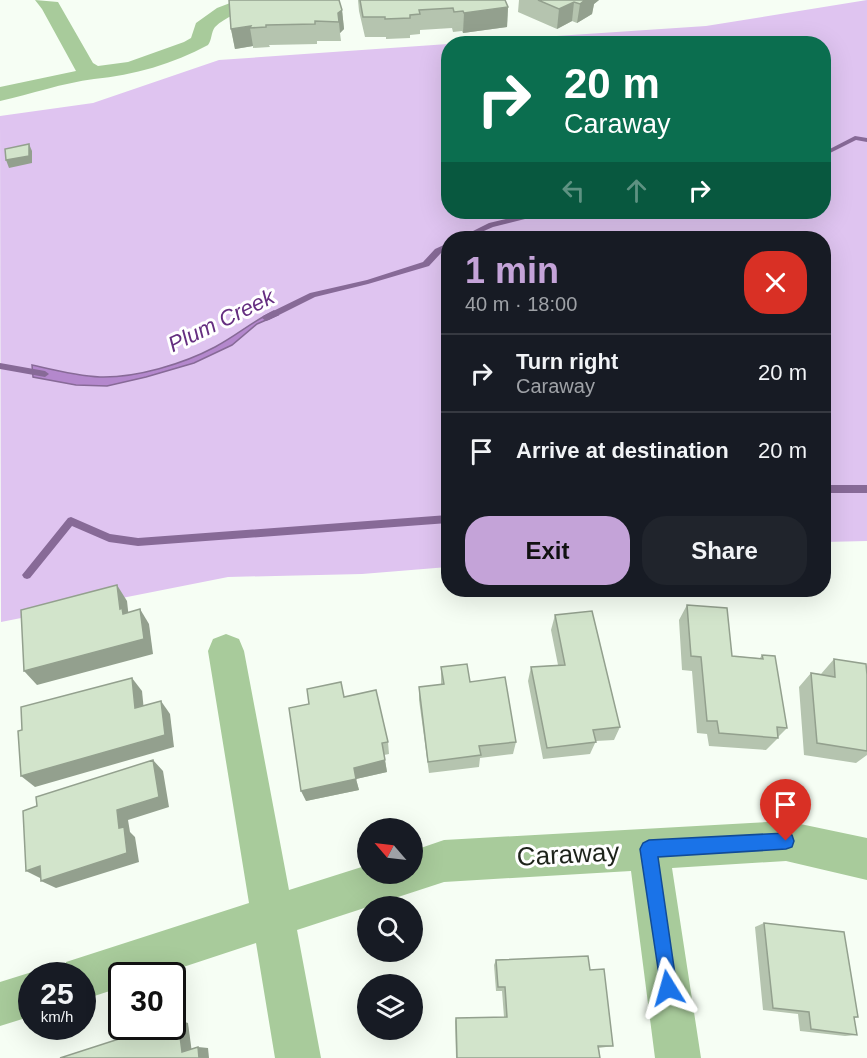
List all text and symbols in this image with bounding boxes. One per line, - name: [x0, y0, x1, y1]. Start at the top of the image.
- icon: right: [465, 60, 543, 138]
- text: 20 m: [564, 60, 660, 107]
- text: Caraway: [564, 109, 671, 139]
- icon: left: [557, 174, 590, 207]
- icon: ahead: [620, 174, 653, 207]
- icon: right: [683, 174, 716, 207]
- text: 1 min: [465, 250, 559, 291]
- button: close: [744, 251, 807, 314]
- water label: Plum Creek: [164, 284, 279, 357]
- text: 40 m · 18:00: [465, 293, 577, 315]
- text: Turn right: [516, 349, 618, 374]
- icon: right: [465, 357, 498, 390]
- text: 20 m: [758, 360, 807, 385]
- text: Caraway: [516, 375, 595, 397]
- icon: arrive: [465, 435, 498, 468]
- text: Arrive at destination: [516, 438, 729, 463]
- text: 20 m: [758, 438, 807, 463]
- button: Exit: [465, 516, 630, 585]
- button: Share: [642, 516, 807, 585]
- pin: [760, 779, 811, 841]
- icon: arrive: [769, 788, 802, 821]
- north arrow: [357, 818, 423, 884]
- map controls: [357, 818, 423, 1040]
- street label: Caraway: [516, 836, 620, 872]
- button: search: [357, 896, 423, 962]
- position arrow: [636, 956, 700, 1020]
- speed limit sign: 30: [108, 962, 186, 1040]
- button: layers: [357, 974, 423, 1040]
- text: 25: [40, 977, 74, 1010]
- text: km/h: [41, 1008, 73, 1025]

